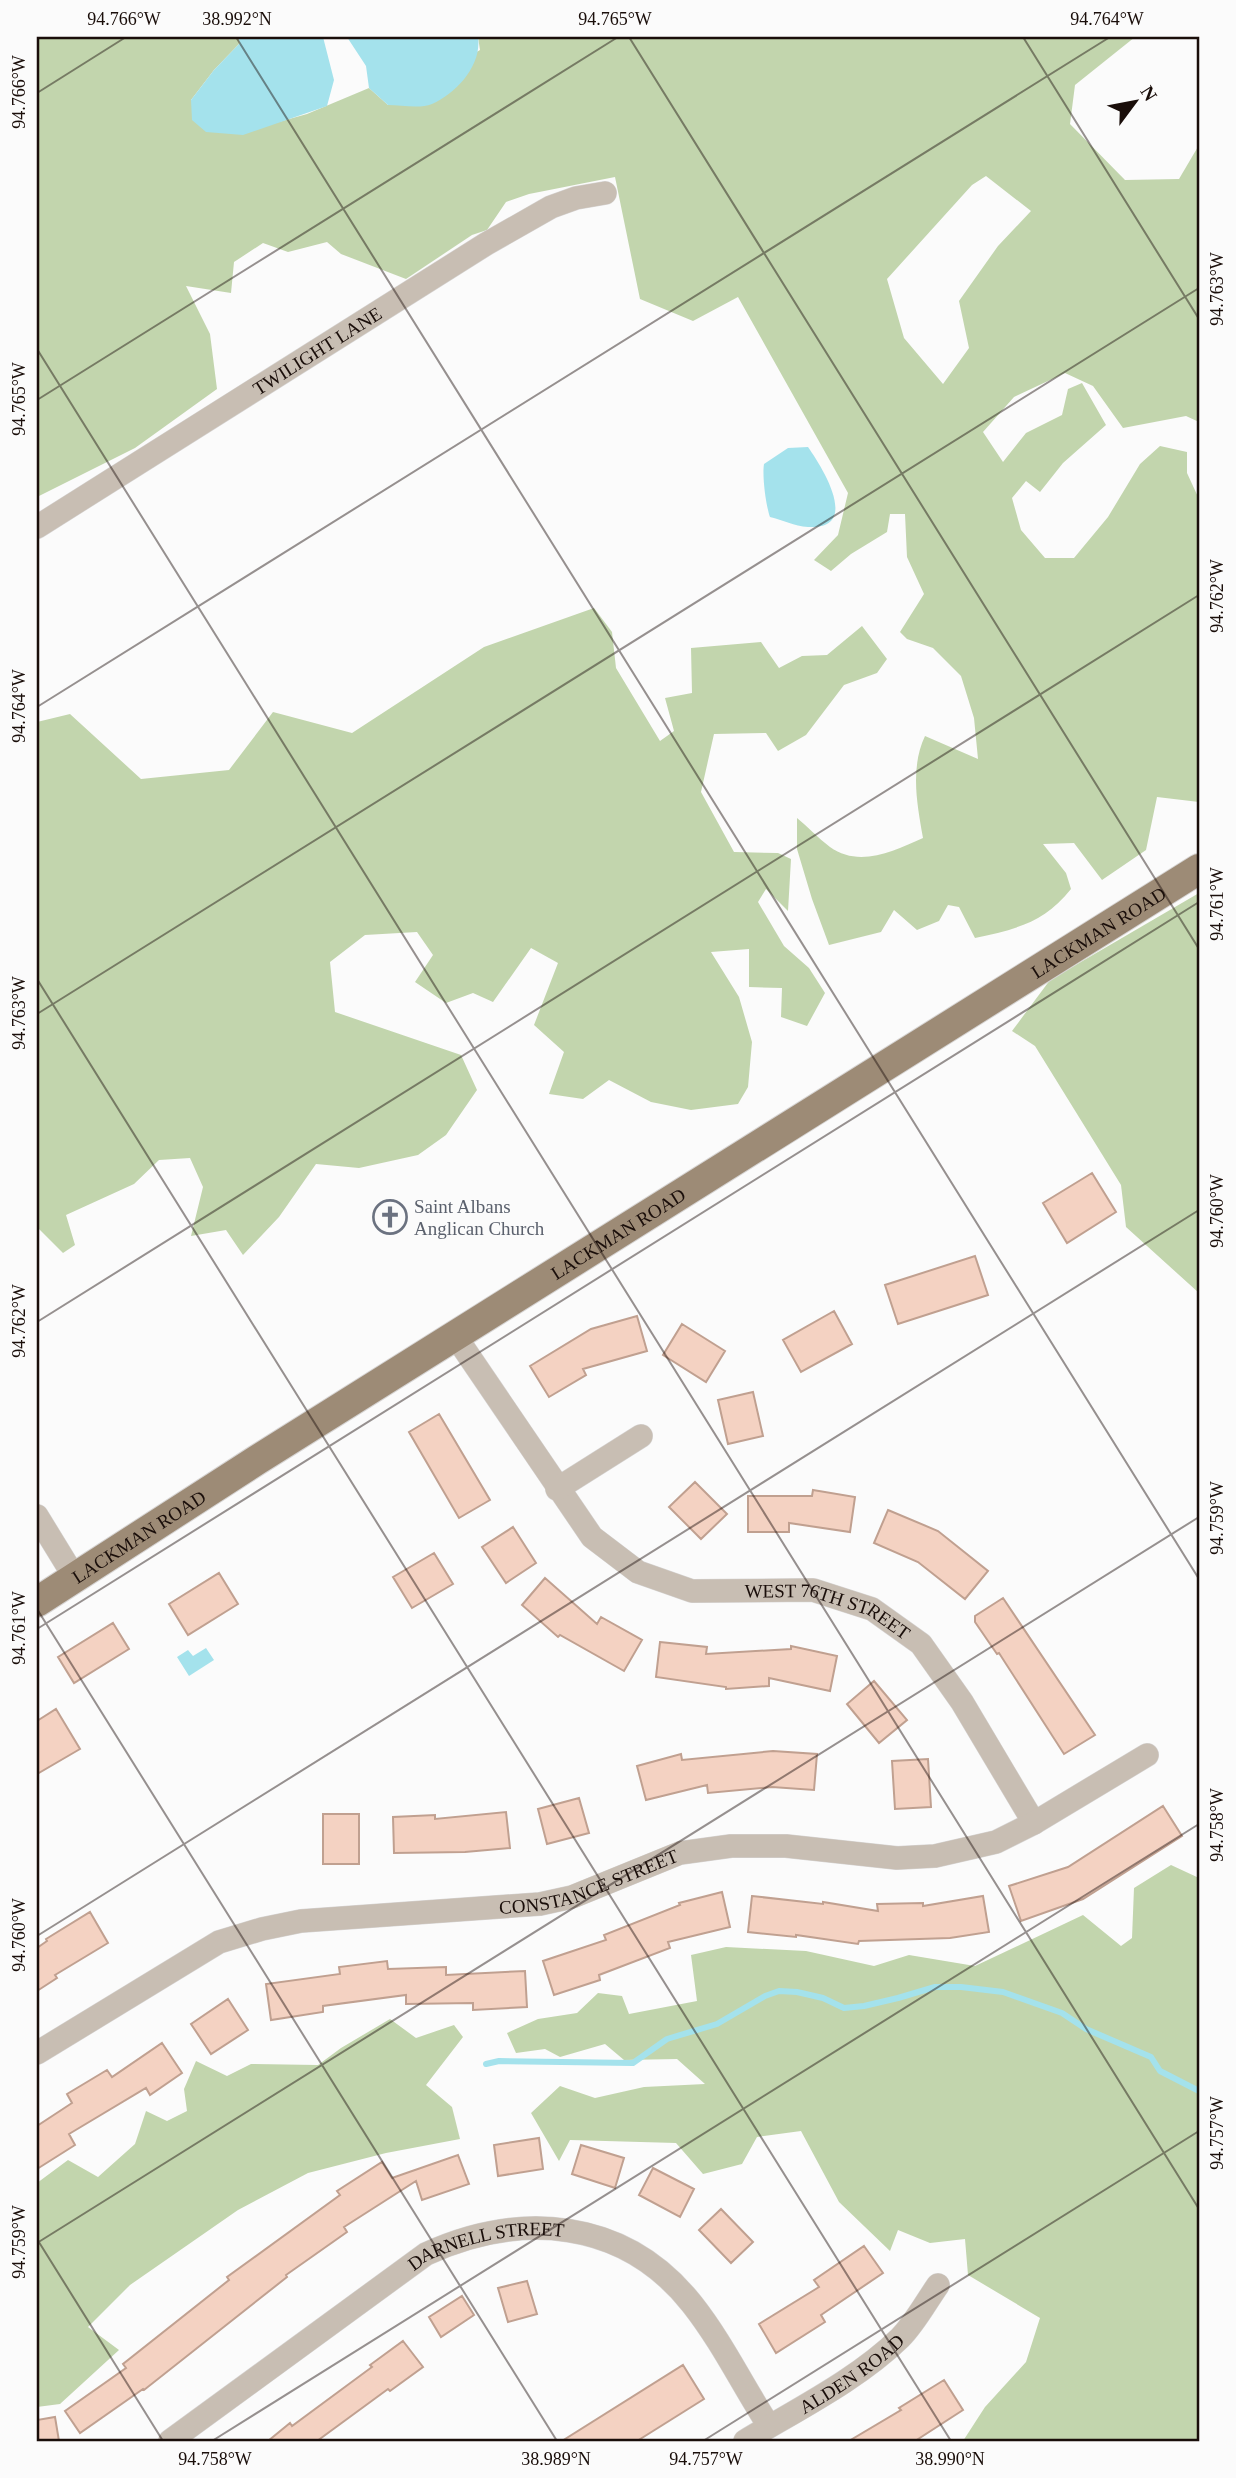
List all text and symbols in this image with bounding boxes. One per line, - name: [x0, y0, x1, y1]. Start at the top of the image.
- text: 94.766°W: [87, 9, 161, 29]
- text: 38.992°N: [202, 9, 272, 29]
- text: 94.765°W: [578, 9, 652, 29]
- text: 94.764°W: [1070, 9, 1144, 29]
- text: 94.766°W: [9, 55, 29, 129]
- north arrow: [1100, 66, 1170, 136]
- text: N: [1136, 82, 1162, 105]
- text: 94.763°W: [1207, 252, 1227, 326]
- street label: TWILIGHT LANE: [249, 303, 385, 399]
- text: 94.765°W: [9, 362, 29, 436]
- text: 94.762°W: [1207, 559, 1227, 633]
- text: 94.764°W: [9, 669, 29, 743]
- text: 94.761°W: [1207, 867, 1227, 941]
- street label: LACKMAN ROAD: [1027, 883, 1170, 983]
- text: 94.763°W: [9, 976, 29, 1050]
- text: 94.760°W: [1207, 1174, 1227, 1248]
- street label: LACKMAN ROAD: [547, 1184, 689, 1284]
- place label: Saint Albans Anglican Church: [414, 1196, 545, 1239]
- church icon: Saint Albans Anglican Church: [371, 1198, 409, 1236]
- text: 94.762°W: [9, 1284, 29, 1358]
- text: 94.759°W: [1207, 1481, 1227, 1555]
- street label: LACKMAN ROAD: [68, 1486, 210, 1588]
- street label: WEST 76TH STREET: [745, 1580, 914, 1644]
- text: 94.761°W: [9, 1591, 29, 1665]
- text: 94.758°W: [1207, 1788, 1227, 1862]
- street label: CONSTANCE STREET: [498, 1845, 681, 1918]
- text: 94.760°W: [9, 1898, 29, 1972]
- text: 94.757°W: [1207, 2096, 1227, 2170]
- text: 94.759°W: [9, 2205, 29, 2279]
- street label: DARNELL STREET: [404, 2218, 566, 2275]
- street label: ALDEN ROAD: [796, 2330, 908, 2418]
- text: 94.758°W: [178, 2449, 252, 2469]
- text: 38.989°N: [521, 2449, 591, 2469]
- text: 94.757°W: [669, 2449, 743, 2469]
- text: 38.990°N: [915, 2449, 985, 2469]

